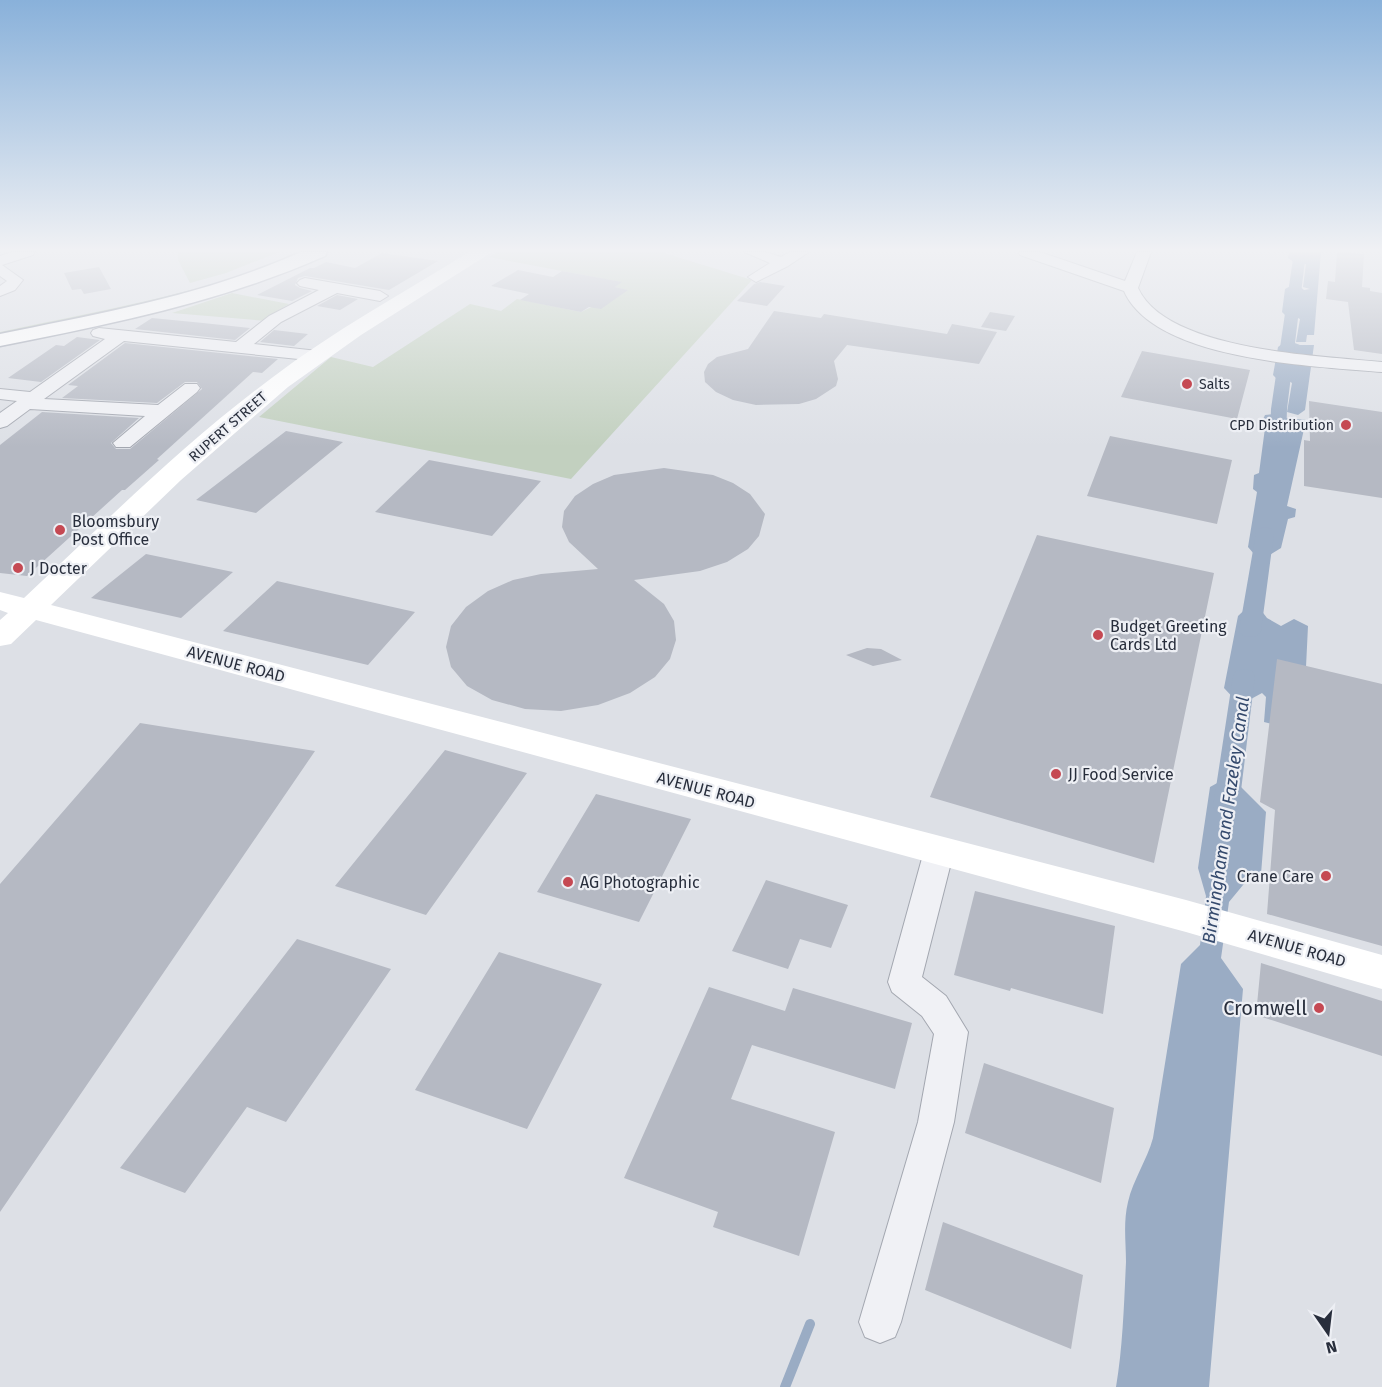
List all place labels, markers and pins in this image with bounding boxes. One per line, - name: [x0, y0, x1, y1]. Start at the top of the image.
- place label: Salts: [1199, 376, 1230, 393]
- marker: Salts: [1180, 377, 1194, 391]
- place label: CPD Distribution: [1230, 417, 1334, 434]
- marker: CPD Distribution: [1339, 418, 1353, 432]
- place label: Bloomsbury Post Office: [72, 512, 159, 549]
- marker: Bloomsbury Post Office: [53, 523, 67, 537]
- place label: J Docter: [30, 559, 88, 578]
- marker: J Docter: [11, 561, 25, 575]
- place label: Budget Greeting Cards Ltd: [1110, 617, 1227, 654]
- marker: Budget Greeting Cards Ltd: [1091, 628, 1105, 642]
- place label: JJ Food Service: [1068, 765, 1174, 784]
- marker: JJ Food Service: [1049, 767, 1063, 781]
- place label: Crane Care: [1237, 867, 1314, 886]
- marker: Crane Care: [1319, 869, 1333, 883]
- place label: AG Photographic: [580, 873, 700, 892]
- marker: AG Photographic: [561, 875, 575, 889]
- place label: Cromwell: [1223, 996, 1307, 1020]
- marker: Cromwell: [1312, 1001, 1326, 1015]

